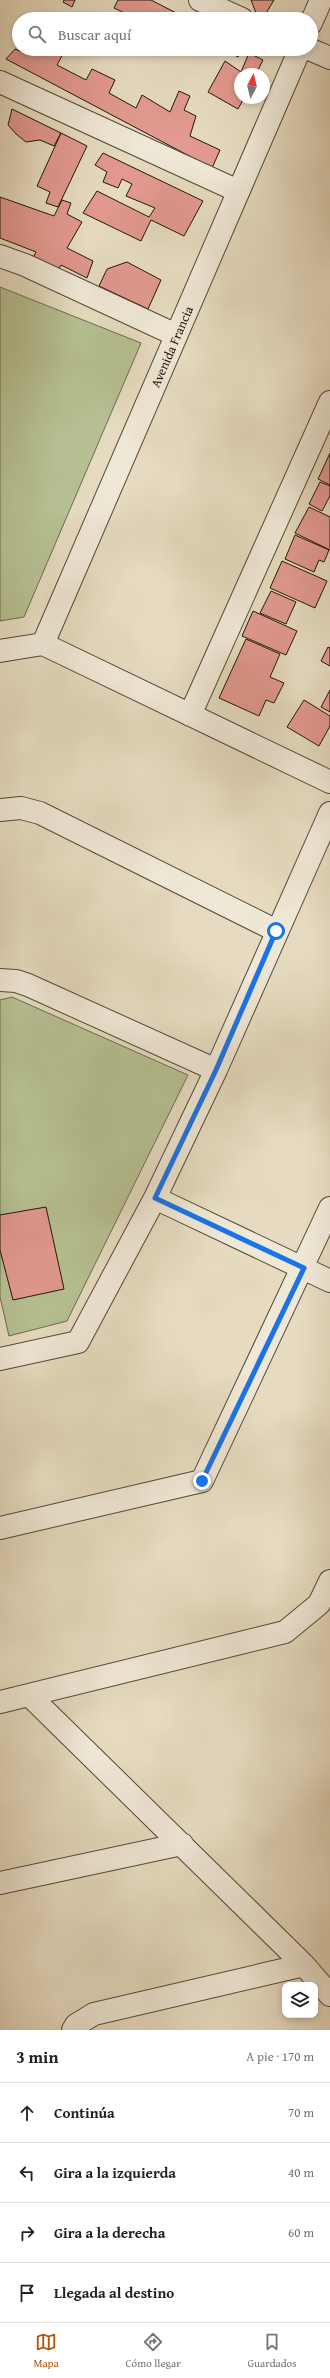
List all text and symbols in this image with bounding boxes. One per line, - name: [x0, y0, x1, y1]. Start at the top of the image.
- search box: [12, 12, 318, 56]
- icon: search: [26, 23, 48, 45]
- text: Buscar aquí: [58, 24, 131, 45]
- north arrow: [234, 68, 270, 104]
- street label: Avenida Francia: [145, 302, 198, 390]
- route start: [267, 922, 285, 940]
- route end: [193, 1472, 211, 1490]
- map controls: [282, 1982, 318, 2018]
- button: layers: [282, 1982, 318, 2018]
- text: 3 min: [16, 2044, 58, 2069]
- text: A pie · 170 m: [246, 2047, 314, 2066]
- icon: ahead: [16, 2102, 38, 2124]
- text: Continúa: [54, 2102, 115, 2123]
- text: 70 m: [288, 2103, 314, 2122]
- icon: left: [16, 2162, 38, 2184]
- text: Gira a la izquierda: [54, 2162, 176, 2183]
- text: 40 m: [288, 2163, 314, 2182]
- icon: right: [16, 2222, 38, 2244]
- text: Gira a la derecha: [54, 2222, 165, 2243]
- text: 60 m: [288, 2223, 314, 2242]
- icon: arrive: [16, 2282, 38, 2304]
- text: Llegada al destino: [54, 2282, 174, 2303]
- tab: Mapa: [33, 2331, 59, 2371]
- tab: Cómo llegar: [126, 2331, 181, 2371]
- tab: Guardados: [248, 2331, 297, 2371]

